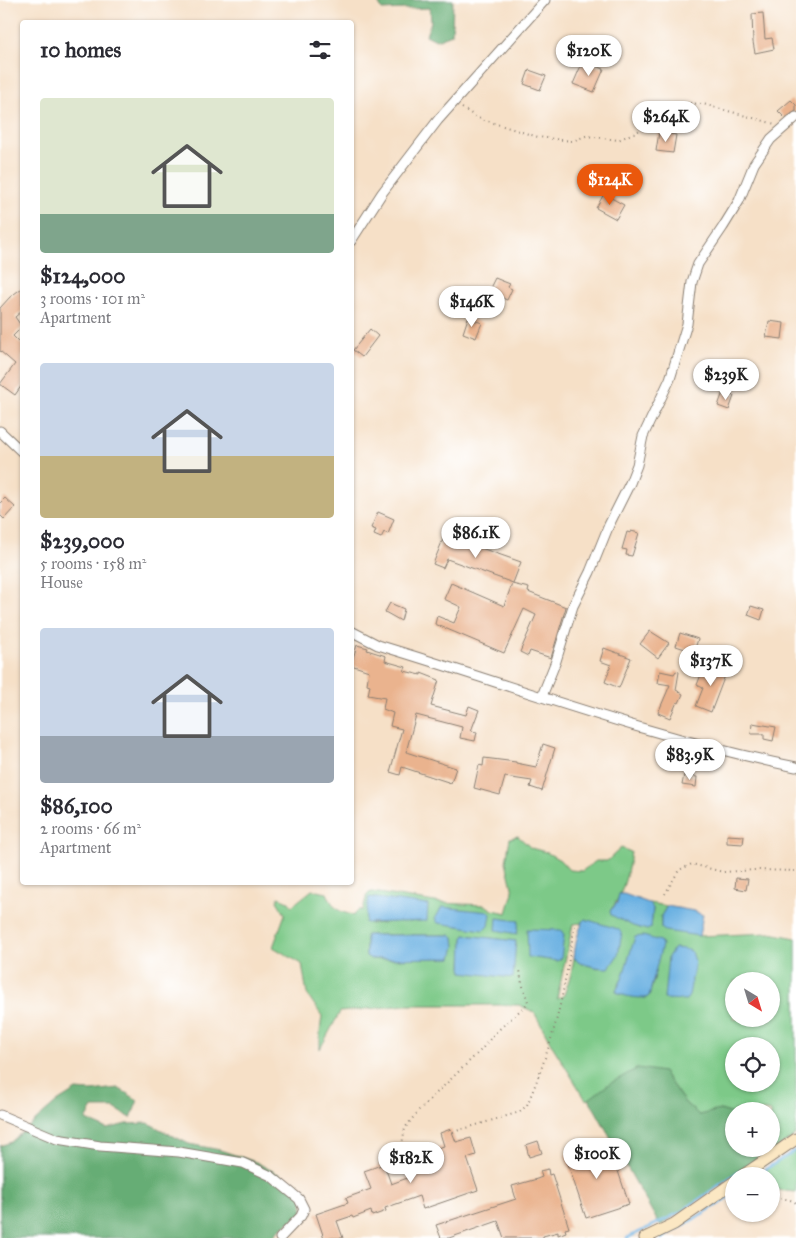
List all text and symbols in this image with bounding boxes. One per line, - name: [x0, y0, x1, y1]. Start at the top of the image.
- pin: $120K: [554, 34, 624, 77]
- icon: filters: [306, 36, 334, 64]
- text: 10 homes: [40, 37, 121, 63]
- text: $120K: [567, 41, 611, 60]
- pin: $264K: [631, 100, 701, 143]
- text: $264K: [643, 107, 689, 126]
- icon: home: [142, 131, 232, 221]
- pin: $124K: [575, 164, 645, 206]
- text: $124K: [588, 170, 632, 189]
- text: $124,000: [40, 263, 126, 289]
- pin: $146K: [437, 286, 507, 328]
- text: 3 rooms · 101 m²: [40, 289, 145, 308]
- text: $146K: [450, 292, 494, 311]
- text: Apartment: [40, 308, 112, 327]
- pin: $239K: [691, 358, 761, 401]
- text: $239K: [704, 365, 748, 384]
- icon: home: [142, 396, 232, 486]
- pin: $86.1K: [435, 516, 517, 559]
- text: $86.1K: [452, 523, 500, 542]
- text: $239,000: [40, 528, 125, 554]
- text: 5 rooms · 158 m²: [40, 554, 146, 573]
- text: House: [40, 573, 83, 592]
- pin: $137K: [676, 644, 746, 687]
- text: $137K: [690, 651, 732, 670]
- icon: home: [142, 661, 232, 751]
- pin: $83.9K: [649, 738, 731, 781]
- text: $83.9K: [666, 745, 714, 764]
- text: $86,100: [40, 793, 113, 819]
- text: 2 rooms · 66 m²: [40, 819, 141, 838]
- text: Apartment: [40, 838, 112, 857]
- north arrow: [725, 972, 780, 1028]
- map controls: [725, 972, 780, 1222]
- button: locate: [725, 1037, 780, 1092]
- button: +: [725, 1102, 780, 1157]
- pin: $100K: [562, 1138, 632, 1180]
- pin: $182K: [376, 1142, 446, 1184]
- text: $100K: [574, 1144, 620, 1163]
- text: $182K: [389, 1148, 433, 1167]
- button: −: [725, 1167, 780, 1222]

